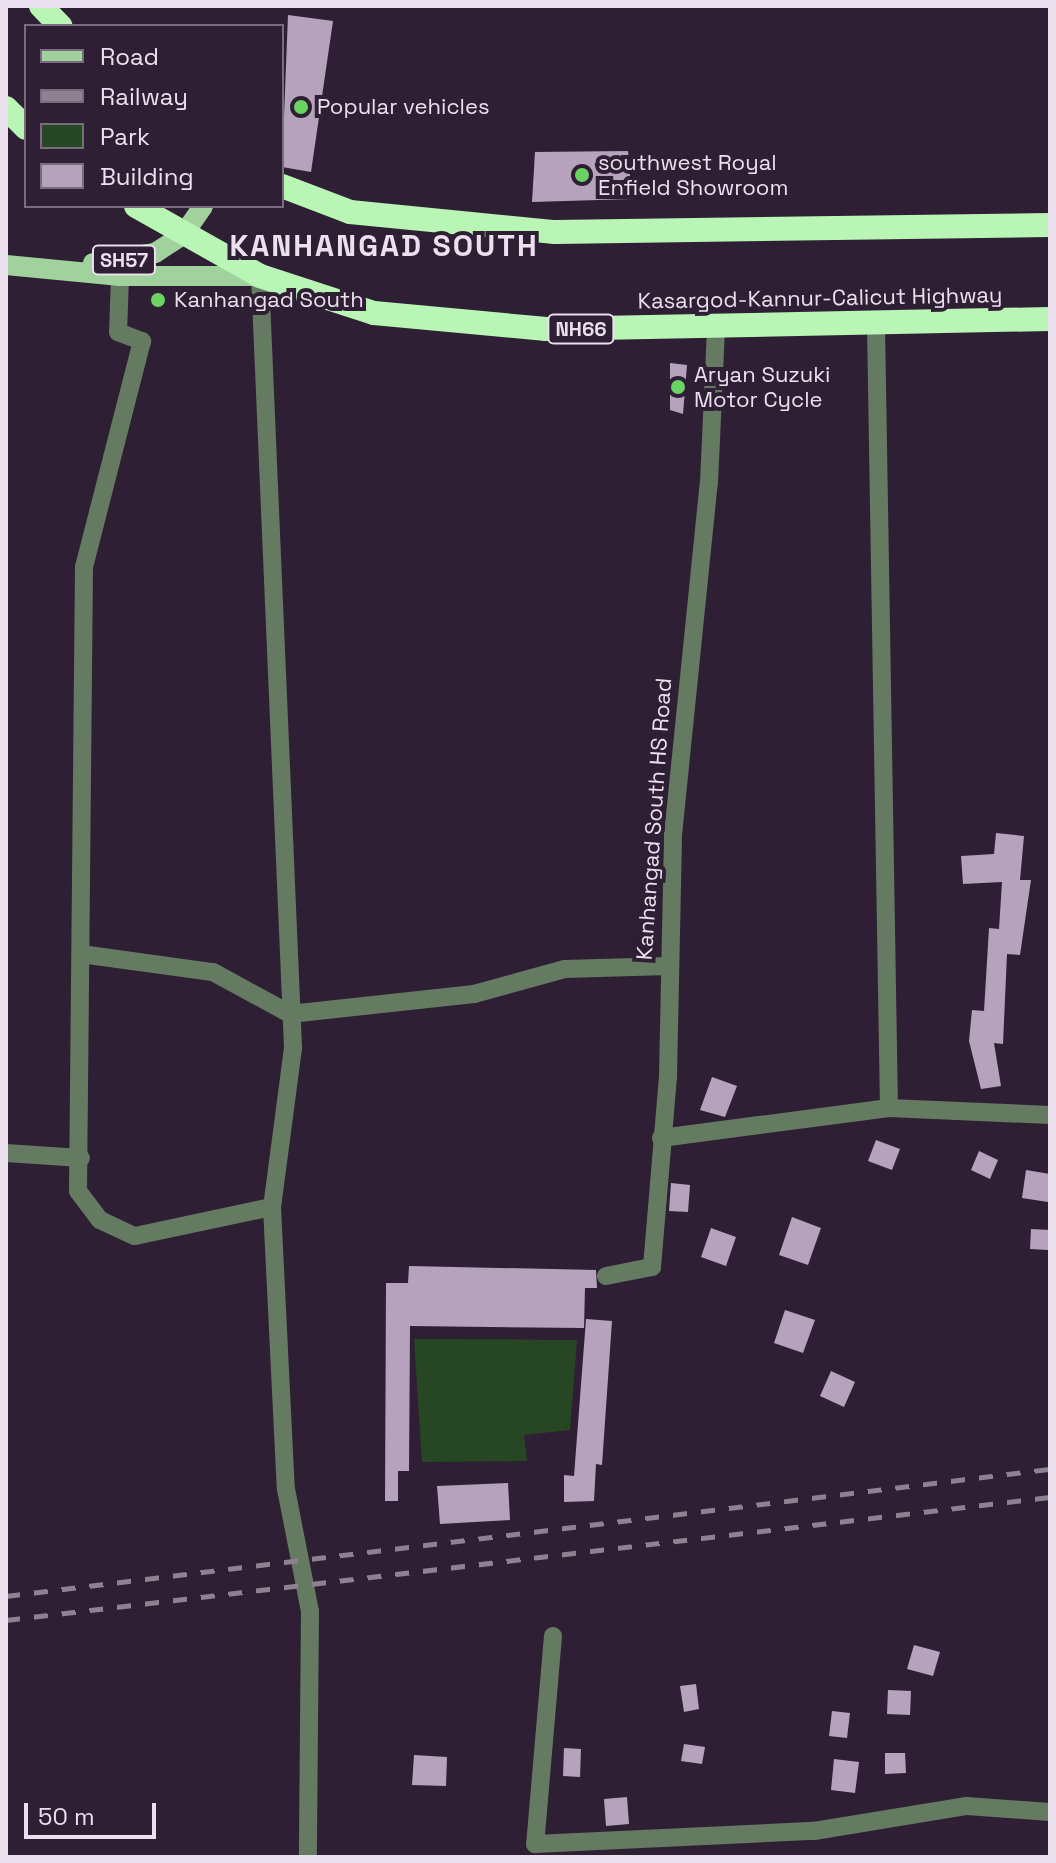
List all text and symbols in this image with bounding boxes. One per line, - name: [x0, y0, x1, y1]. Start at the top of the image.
- legend: [24, 24, 284, 208]
- text: Road: [100, 41, 159, 72]
- text: Railway: [100, 81, 188, 112]
- place label: Popular vehicles: [317, 94, 490, 120]
- marker: Popular vehicles: [292, 98, 310, 116]
- text: Park: [100, 121, 150, 152]
- place label: southwest Royal Enfield Showroom: [598, 149, 788, 200]
- text: Building: [100, 161, 194, 192]
- marker: southwest Royal Enfield Showroom: [573, 166, 591, 184]
- district label: KANHANGAD SOUTH: [229, 228, 539, 264]
- road number: SH57: [90, 244, 158, 276]
- street label: Kasargod-Kannur-Calicut Highway: [637, 282, 1003, 314]
- place label: Kanhangad South: [174, 287, 364, 313]
- marker: Kanhangad South: [149, 291, 167, 309]
- road number: NH66: [547, 313, 615, 345]
- place label: Aryan Suzuki Motor Cycle: [694, 361, 831, 412]
- marker: Aryan Suzuki Motor Cycle: [669, 378, 687, 396]
- street label: Kanhangad South HS Road: [631, 677, 677, 961]
- scale bar: [28, 1787, 160, 1837]
- text: 50 m: [38, 1801, 95, 1832]

